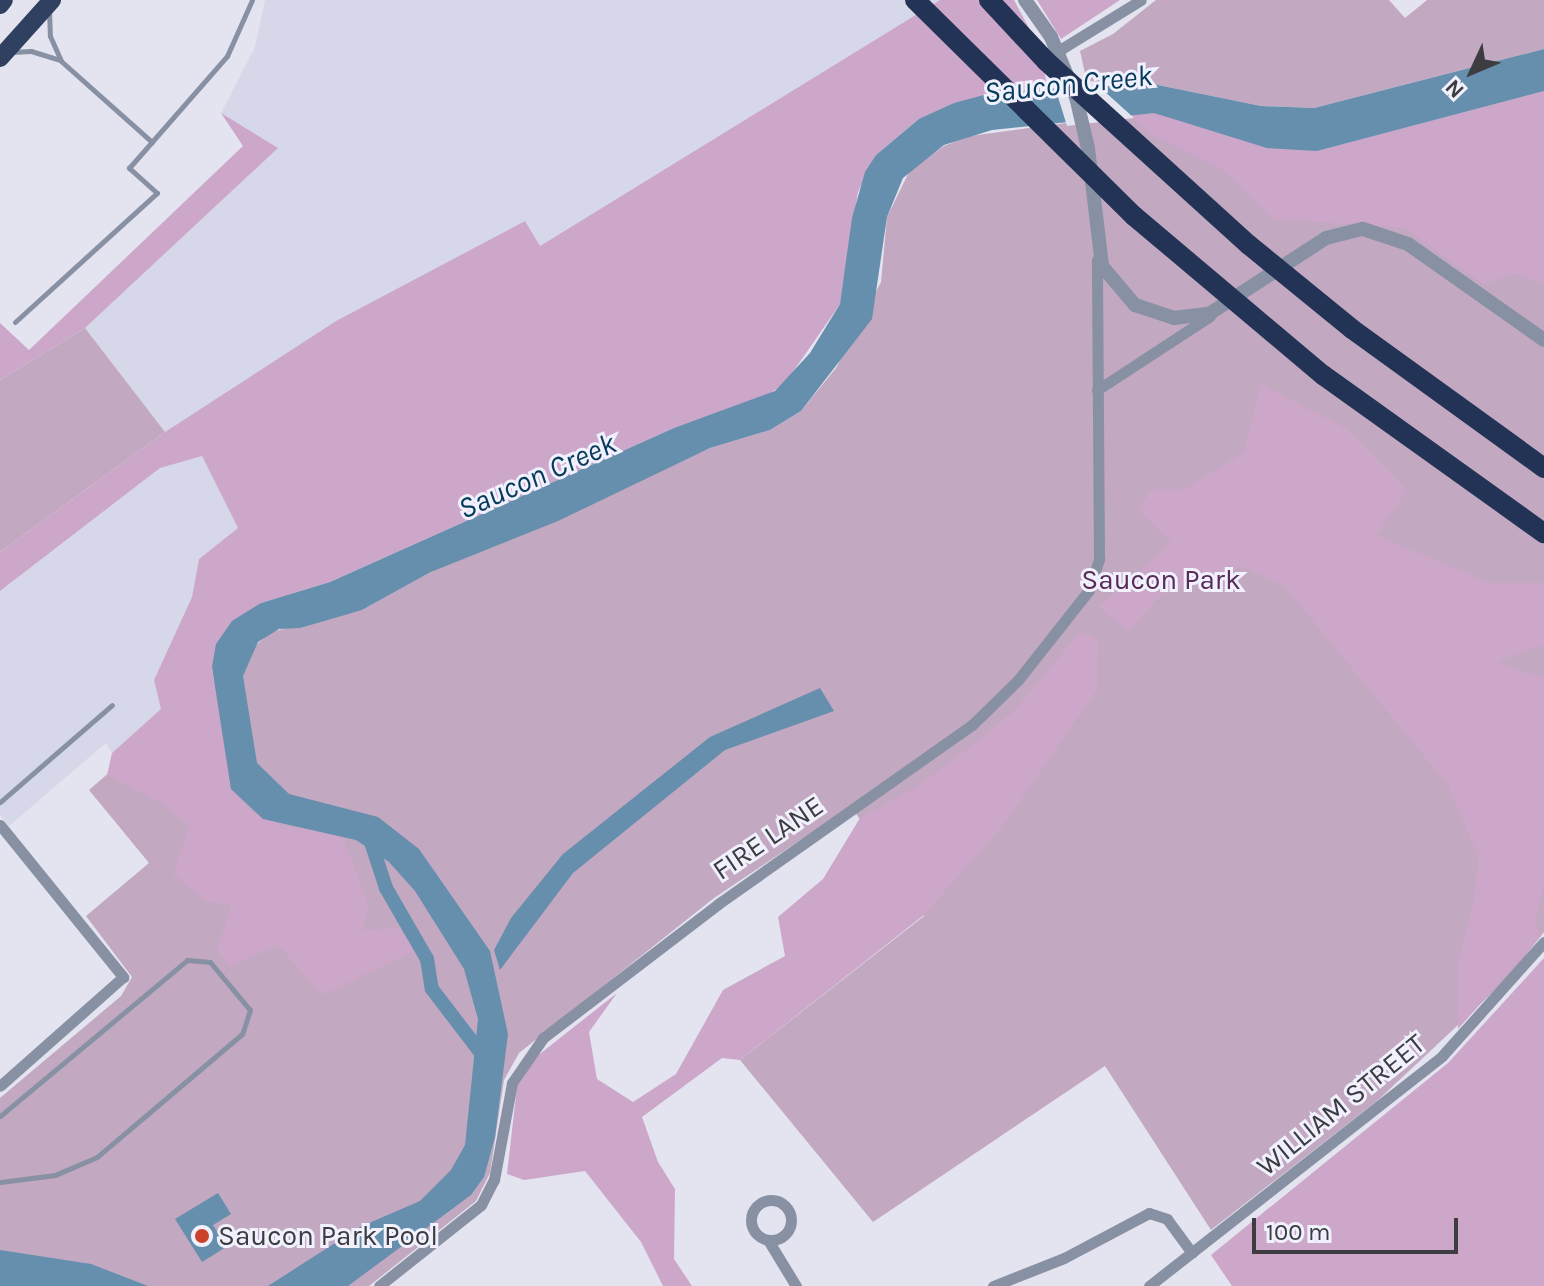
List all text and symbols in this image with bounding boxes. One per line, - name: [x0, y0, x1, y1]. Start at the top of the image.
- north arrow: [1432, 32, 1512, 112]
- water label: Saucon Creek: [982, 57, 1154, 111]
- text: N: [1440, 74, 1470, 103]
- water label: Saucon Creek: [452, 425, 622, 527]
- park label: Saucon Park: [1081, 563, 1241, 597]
- street label: FIRE LANE: [706, 789, 830, 887]
- street label: WILLIAM STREET: [1250, 1027, 1432, 1183]
- scale bar: [1256, 1202, 1462, 1252]
- text: 100 m: [1266, 1218, 1331, 1246]
- place label: Saucon Park Pool: [218, 1219, 438, 1253]
- marker: Saucon Park Pool: [193, 1227, 211, 1245]

